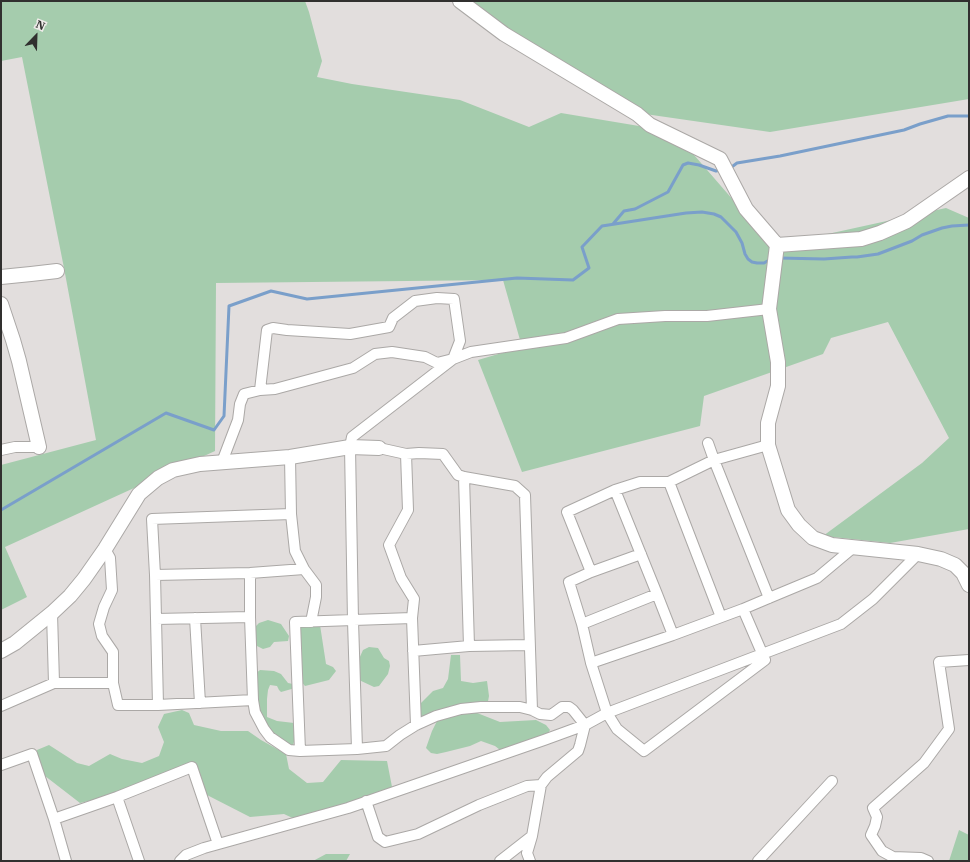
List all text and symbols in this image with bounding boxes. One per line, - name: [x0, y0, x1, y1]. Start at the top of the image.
- north arrow: [16, 16, 56, 56]
- text: N: [34, 17, 47, 33]

